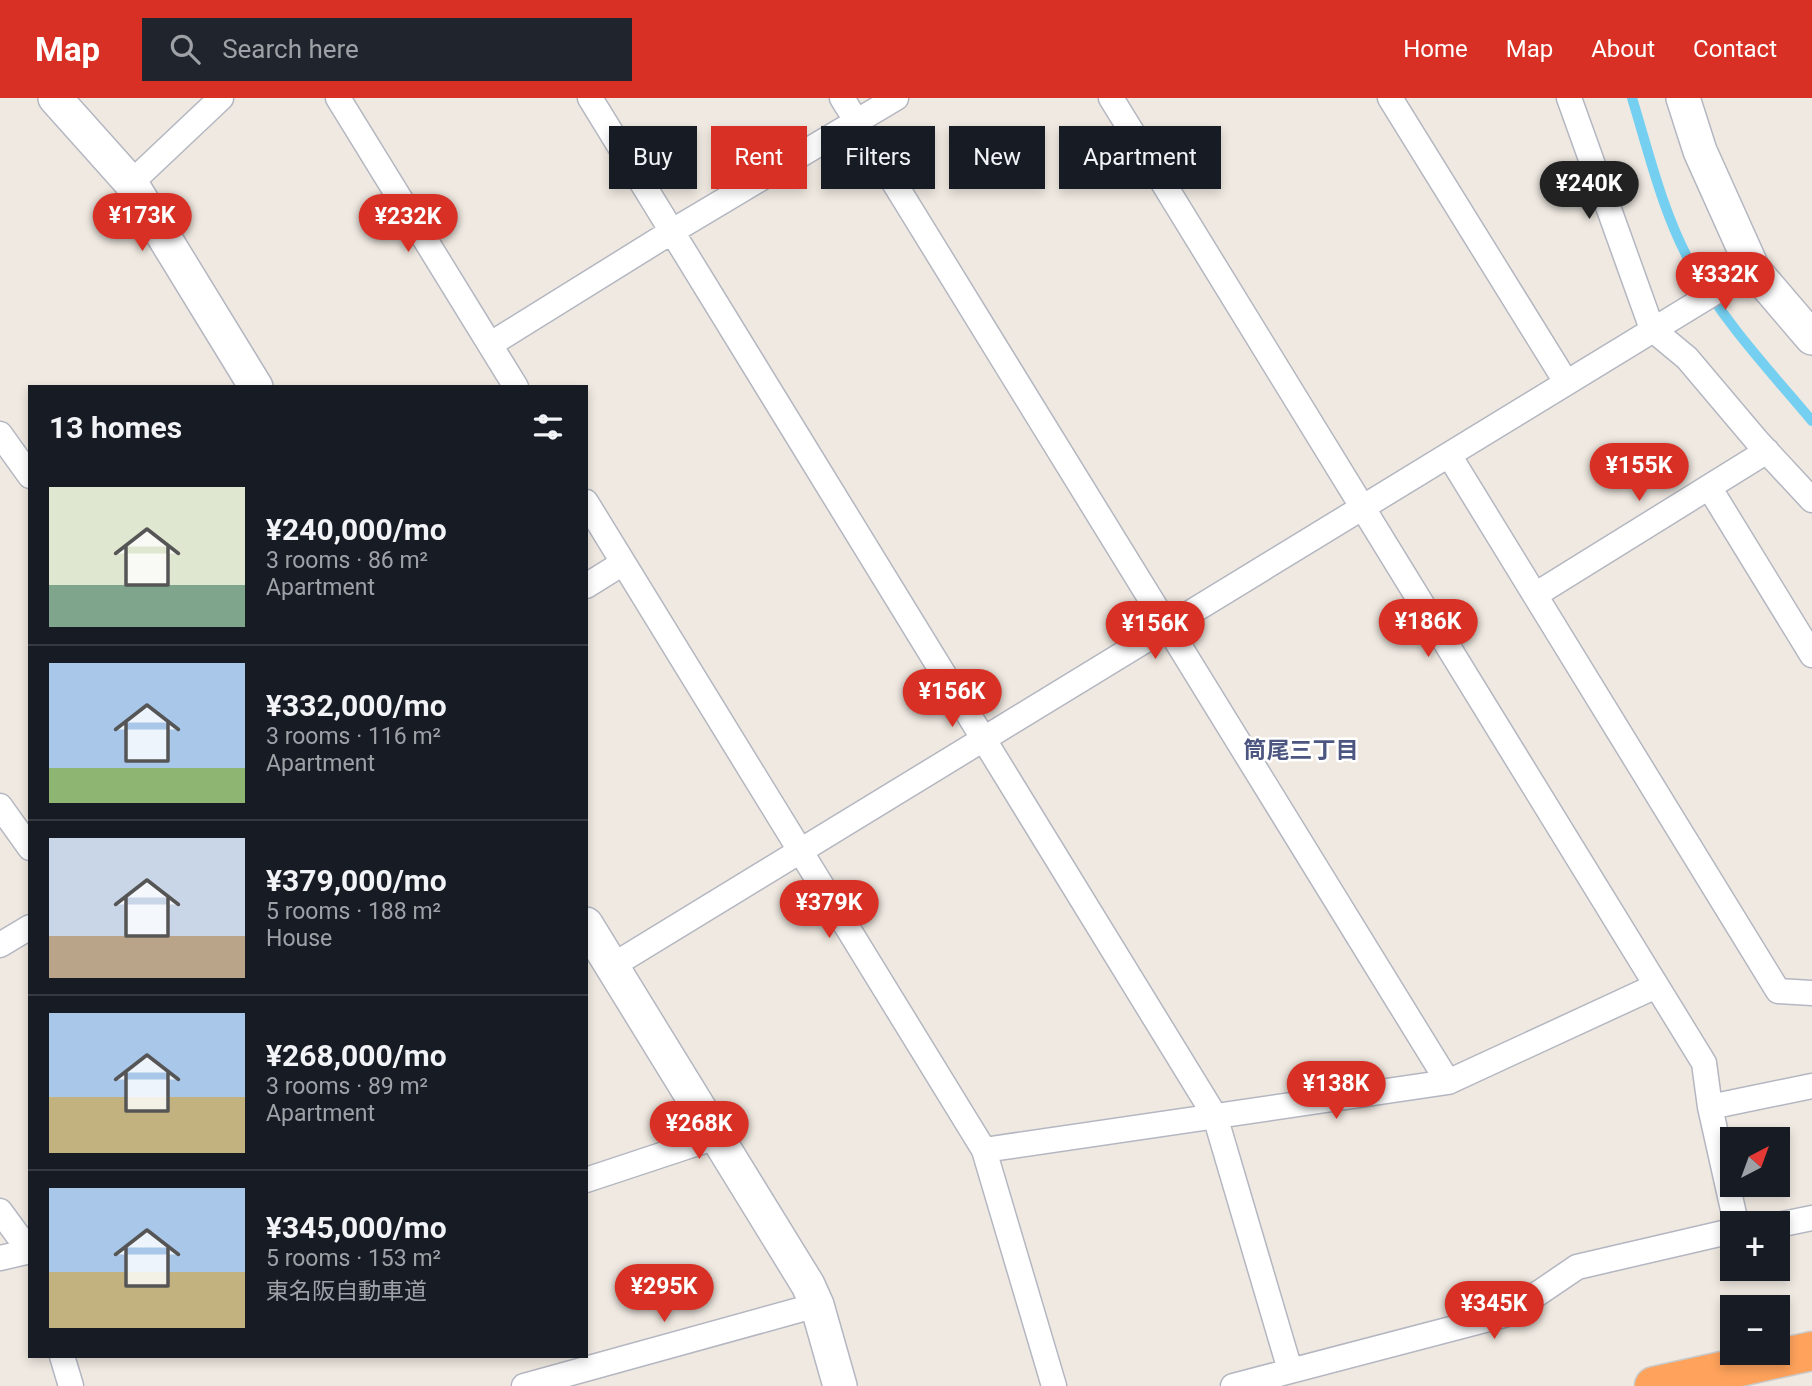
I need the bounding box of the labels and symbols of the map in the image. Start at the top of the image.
pin: ¥240K [1540,162,1638,221]
pin: ¥173K [93,194,191,253]
pin: ¥232K [359,194,457,254]
pin: ¥332K [1676,252,1774,312]
pin: ¥155K [1590,444,1688,503]
pin: ¥186K [1379,600,1477,659]
pin: ¥156K [1106,602,1204,661]
pin: ¥156K [903,670,1001,729]
district label: 筒尾三丁目 [1244,737,1359,764]
pin: ¥379K [780,880,878,940]
pin: ¥138K [1287,1062,1385,1121]
pin: ¥268K [650,1102,748,1161]
north arrow [1720,1127,1790,1197]
pin: ¥295K [615,1264,713,1324]
pin: ¥345K [1445,1282,1543,1341]

